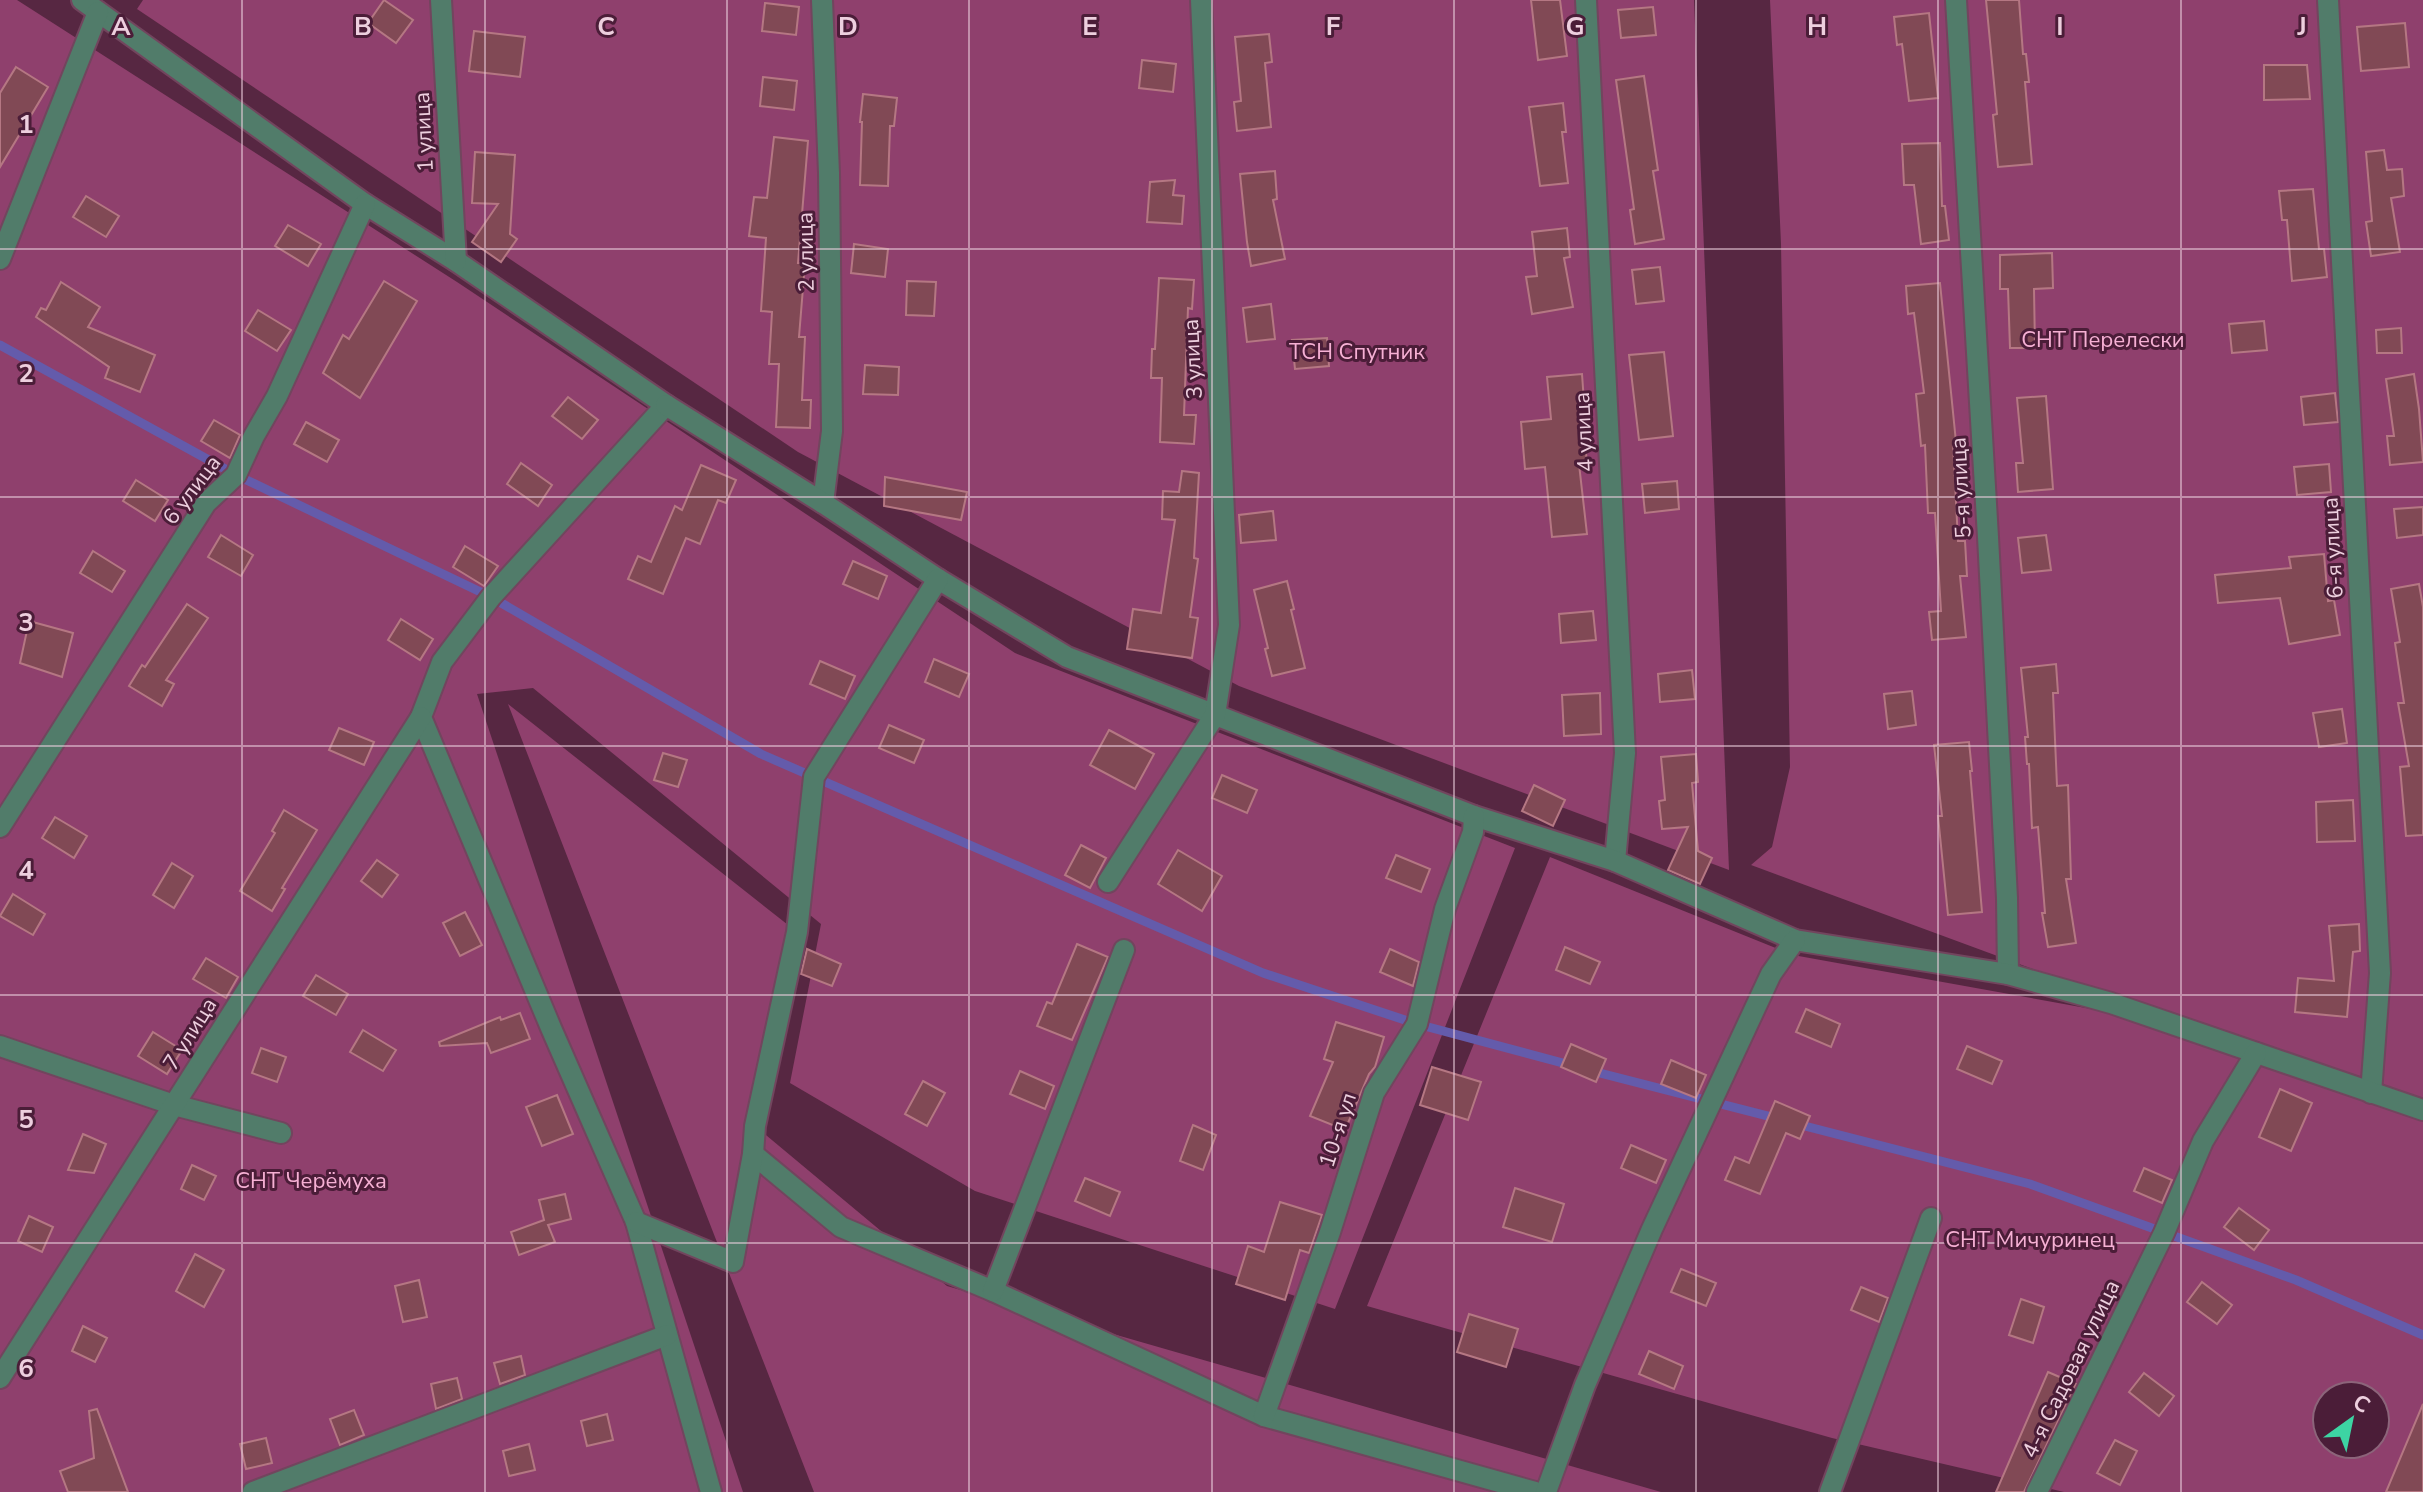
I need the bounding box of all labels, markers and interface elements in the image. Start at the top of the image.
text: A [111,9,131,44]
text: B [354,9,372,44]
text: C [597,9,615,44]
text: D [838,9,858,44]
text: E [1082,9,1098,44]
text: F [1326,9,1340,44]
text: G [1565,9,1585,44]
text: H [1807,9,1827,44]
text: I [2056,9,2064,44]
text: J [2296,9,2307,44]
street label: 1 улица [407,91,441,173]
text: 1 [18,107,34,142]
street label: 2 улица [790,212,822,292]
street label: 3 улица [1176,318,1210,400]
park label: СНТ Перелески [2021,325,2185,355]
park label: ТСН Спутник [1289,337,1425,367]
text: 2 [18,356,34,391]
street label: 4 улица [1567,391,1601,473]
street label: 5-я улица [1943,437,1979,539]
street label: 6 улица [156,449,228,531]
street label: 6-я улица [2315,497,2351,599]
text: 3 [18,605,34,640]
text: 4 [18,853,34,888]
street label: 7 улица [156,992,224,1076]
street label: 10-я ул [1312,1089,1364,1171]
text: 5 [18,1102,34,1137]
park label: СНТ Черёмуха [235,1166,387,1196]
park label: СНТ Мичуринец [1945,1225,2115,1255]
street label: 4-я Садовая улица [2015,1275,2127,1463]
text: 6 [18,1351,34,1386]
north arrow [2311,1380,2391,1460]
text: С [2347,1387,2376,1421]

